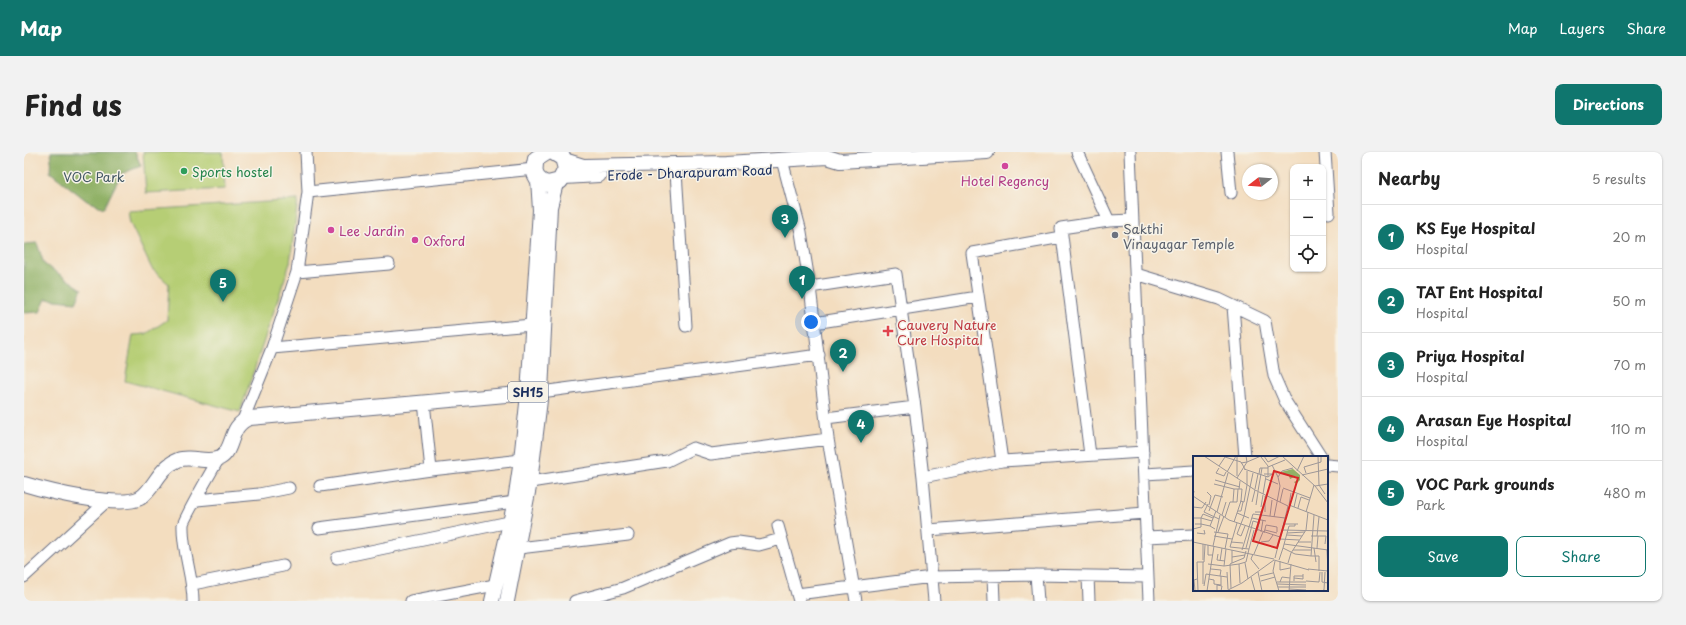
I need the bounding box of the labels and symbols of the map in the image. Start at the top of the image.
street label: Erode - Dharapuram Road [607,160,773,184]
marker: Hotel Regency [1000,161,1010,171]
place label: Sports hostel [192,162,273,181]
north arrow [1242,164,1278,200]
marker: Sports hostel [179,166,189,176]
park label: VOC Park [63,167,125,186]
place label: Hotel Regency [961,171,1049,190]
pin: 3 [772,205,798,238]
place label: Sakthi Vinayagar Temple [1123,219,1235,253]
place label: Lee Jardin [339,221,405,240]
marker: Lee Jardin [326,225,336,235]
marker: Sakthi Vinayagar Temple [1110,230,1120,240]
place label: Oxford [423,231,465,250]
marker: Oxford [410,235,420,245]
pin: 1 [789,266,815,299]
pin: 5 [210,269,236,302]
your location [801,312,821,332]
place label: Cauvery Nature Cure Hospital [897,315,997,349]
marker: Cauvery Nature Cure Hospital [882,325,894,337]
pin: 2 [830,339,856,372]
road number: SH15 [508,382,548,402]
pin: 4 [848,410,874,443]
inset map [1193,456,1328,591]

